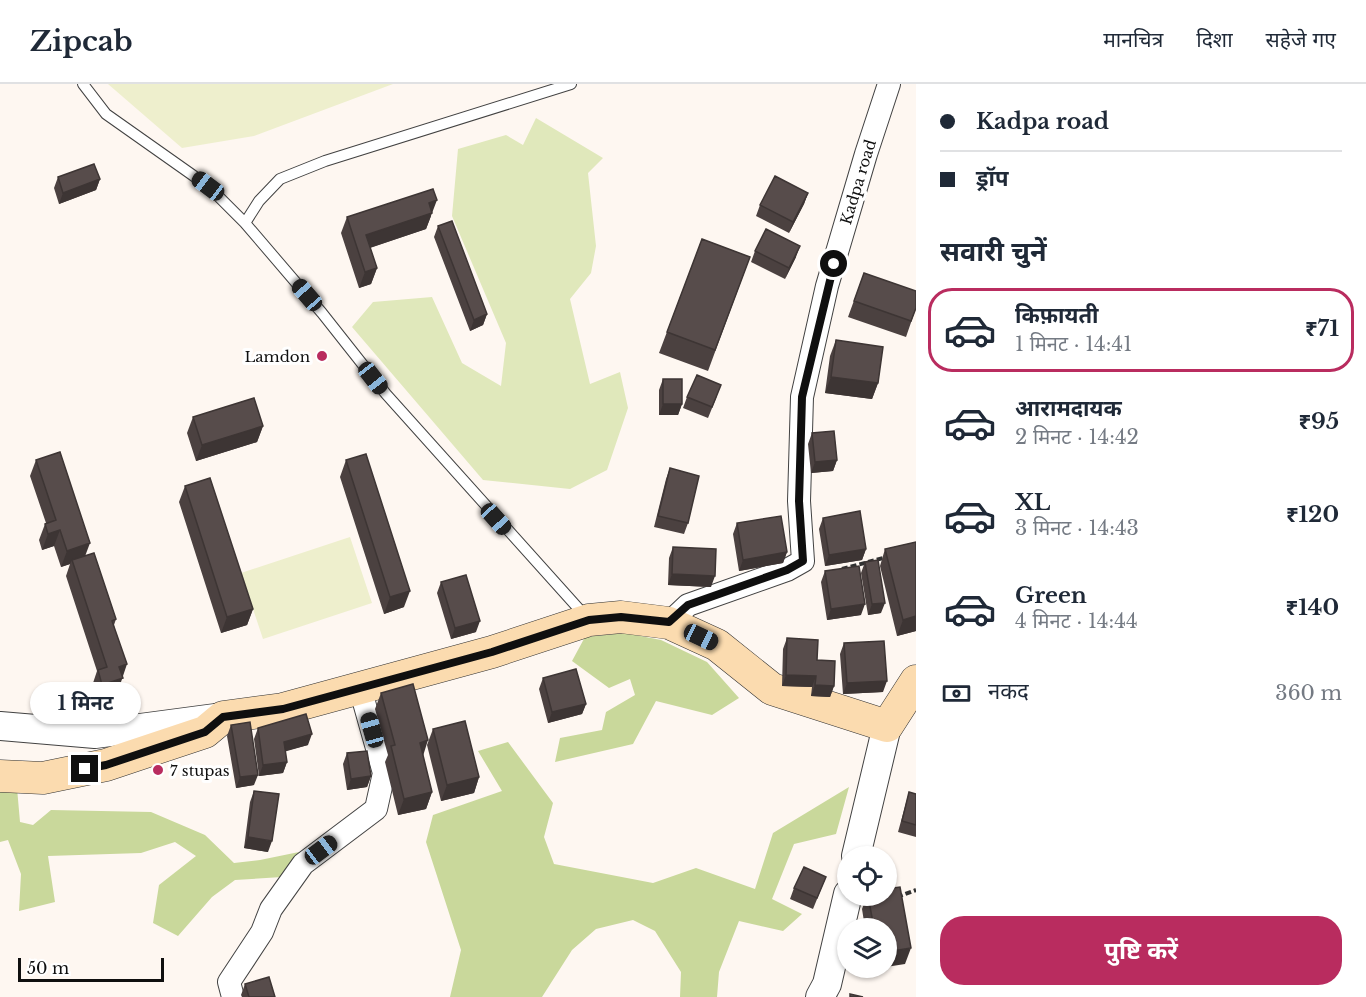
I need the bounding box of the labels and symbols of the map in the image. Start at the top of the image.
street label: Kadpa road [836,137,880,227]
car [188,168,228,204]
route start [820,250,847,277]
car [288,276,326,314]
place label: Lamdon [244,347,310,366]
marker: Lamdon [315,349,329,363]
car [355,358,391,398]
car [477,500,515,538]
car [681,621,721,653]
callout: 1 मिनट [29,682,140,724]
car [358,710,386,750]
route end [71,755,98,782]
place label: 7 stupas [170,761,230,780]
marker: 7 stupas [151,763,165,777]
car [301,832,341,868]
scale bar [18,955,164,982]

